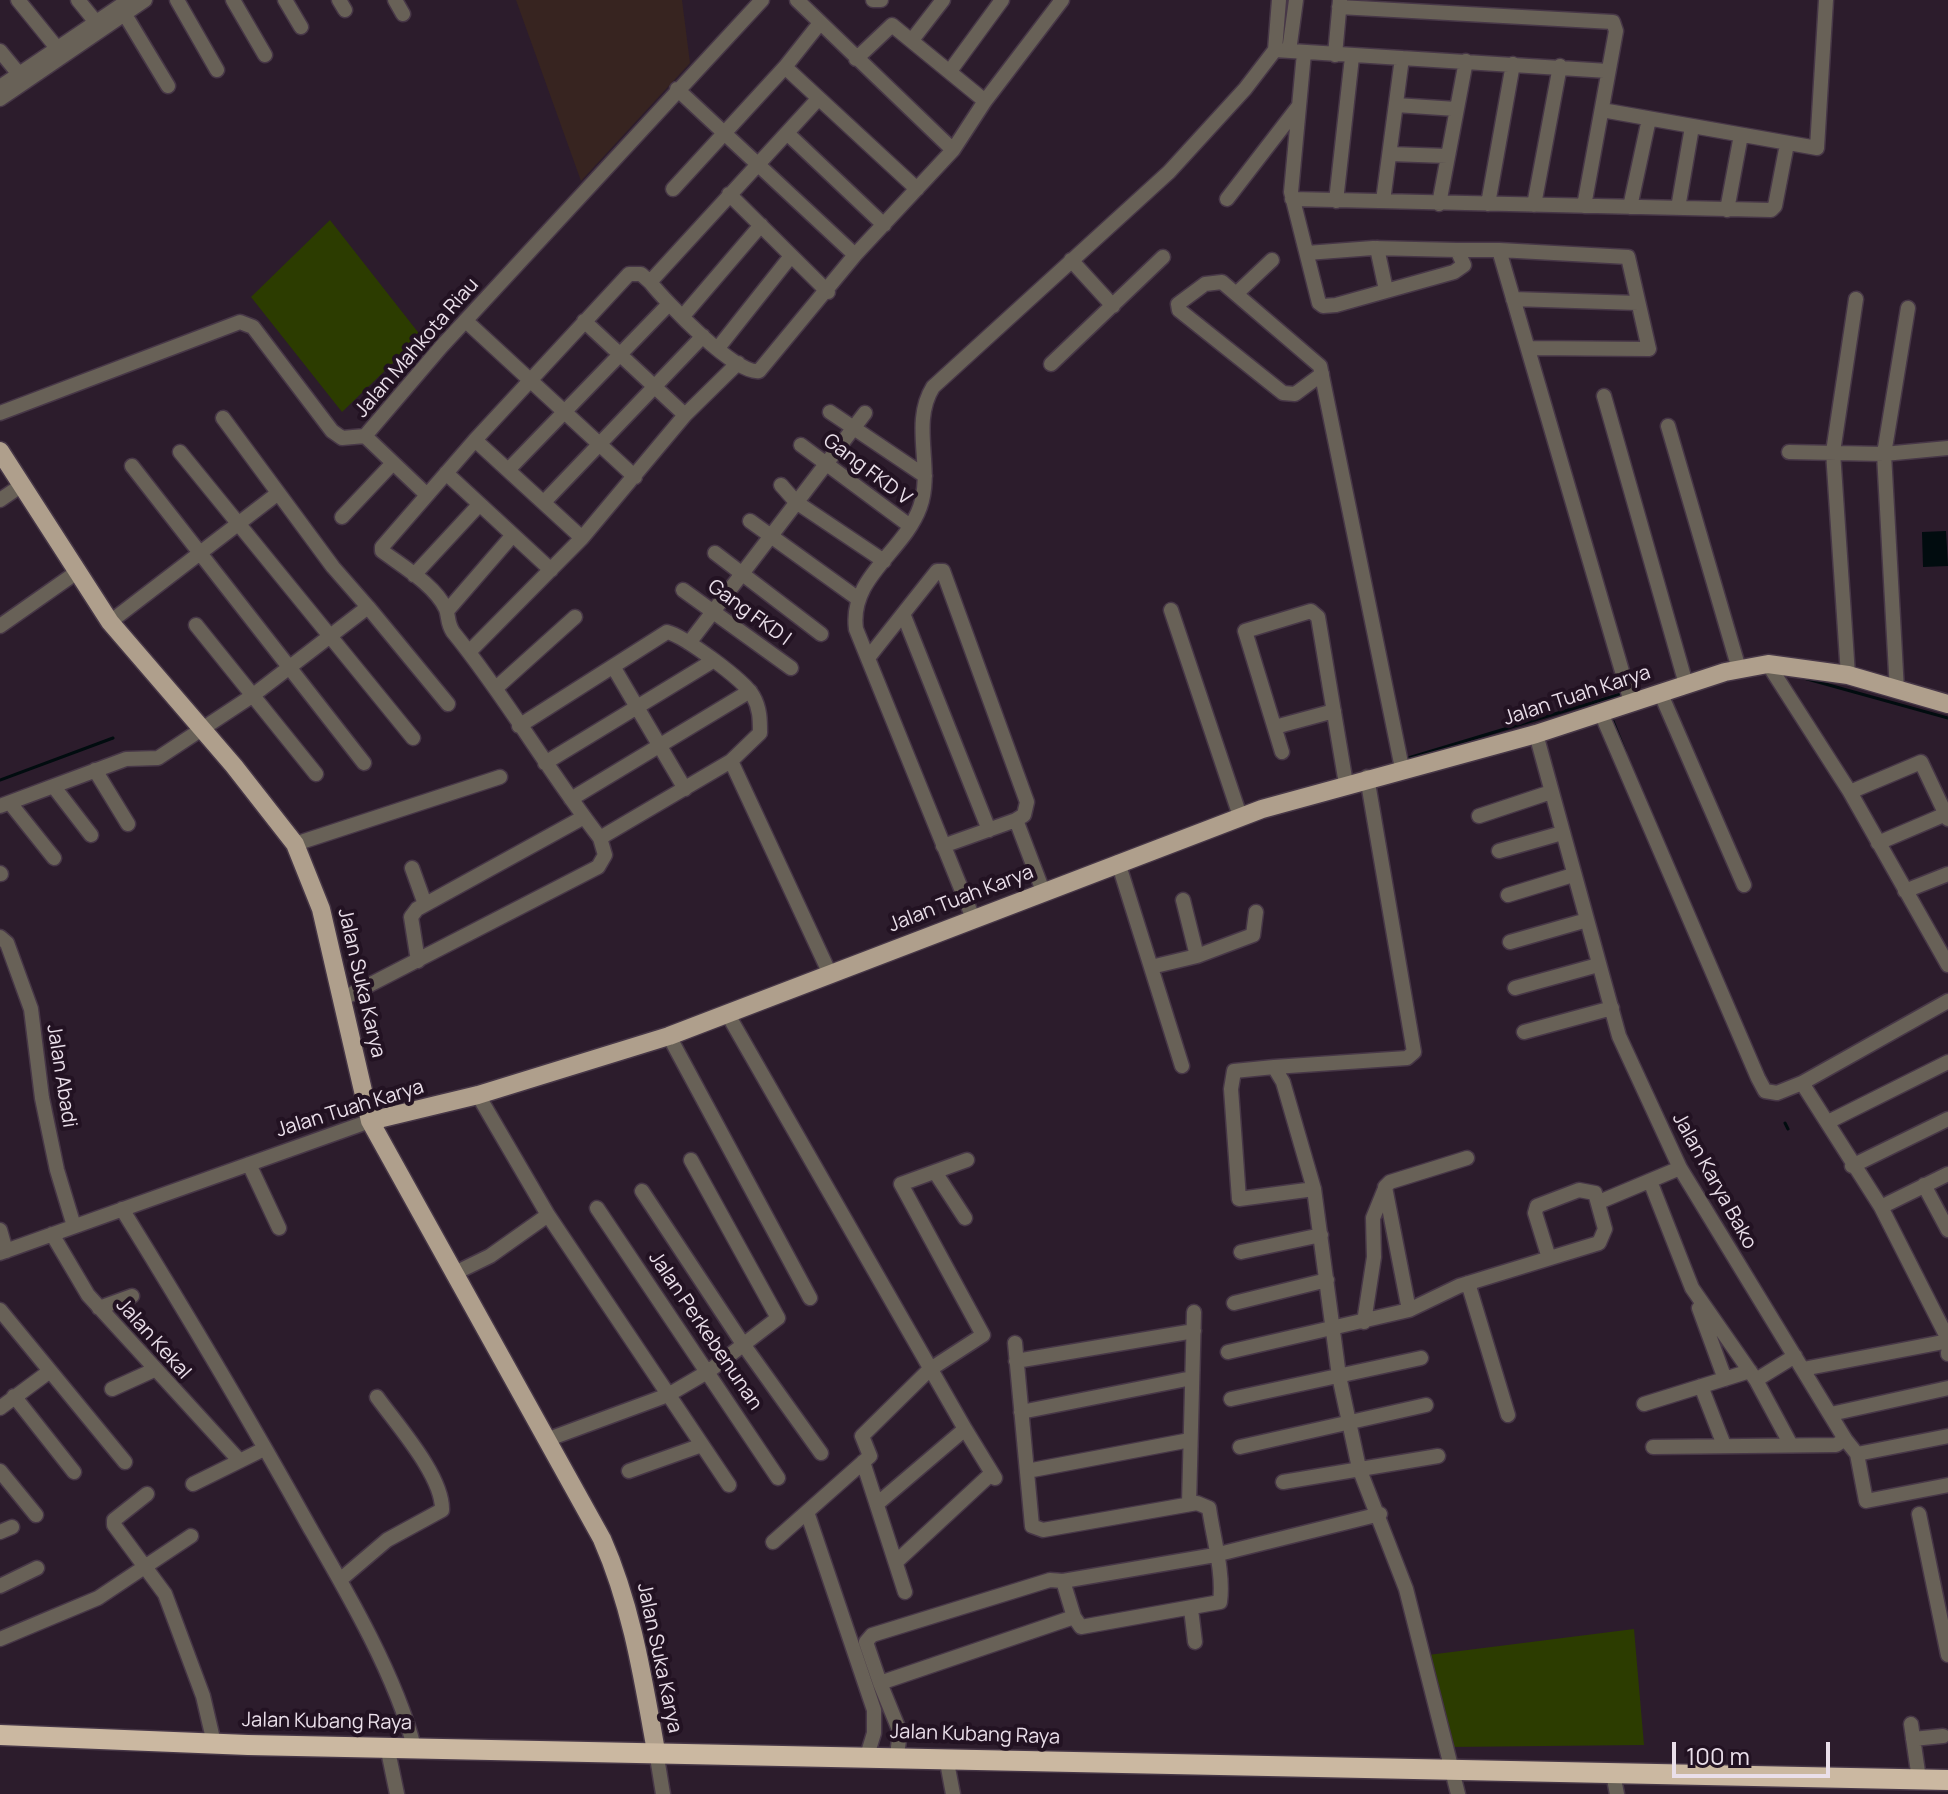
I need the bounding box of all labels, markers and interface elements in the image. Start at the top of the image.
street label: Jalan Mahkota Riau [350,273,484,423]
street label: Gang FKD V [818,429,916,511]
street label: Gang FKD I [703,575,795,651]
street label: Jalan Tuah Karya [1500,661,1654,731]
street label: Jalan Tuah Karya [885,860,1037,938]
street label: Jalan Suka Karya [332,906,390,1060]
street label: Jalan Abadi [41,1023,81,1129]
street label: Jalan Tuah Karya [273,1075,427,1143]
street label: Jalan Karya Bako [1667,1109,1761,1253]
street label: Jalan Perkebenunan [643,1247,767,1415]
street label: Jalan Kekal [110,1294,196,1384]
street label: Jalan Suka Karya [631,1581,687,1735]
street label: Jalan Kubang Raya [242,1709,412,1735]
street label: Jalan Kubang Raya [890,1720,1060,1750]
scale bar [1676,1726,1834,1776]
text: 100 m [1686,1739,1750,1772]

